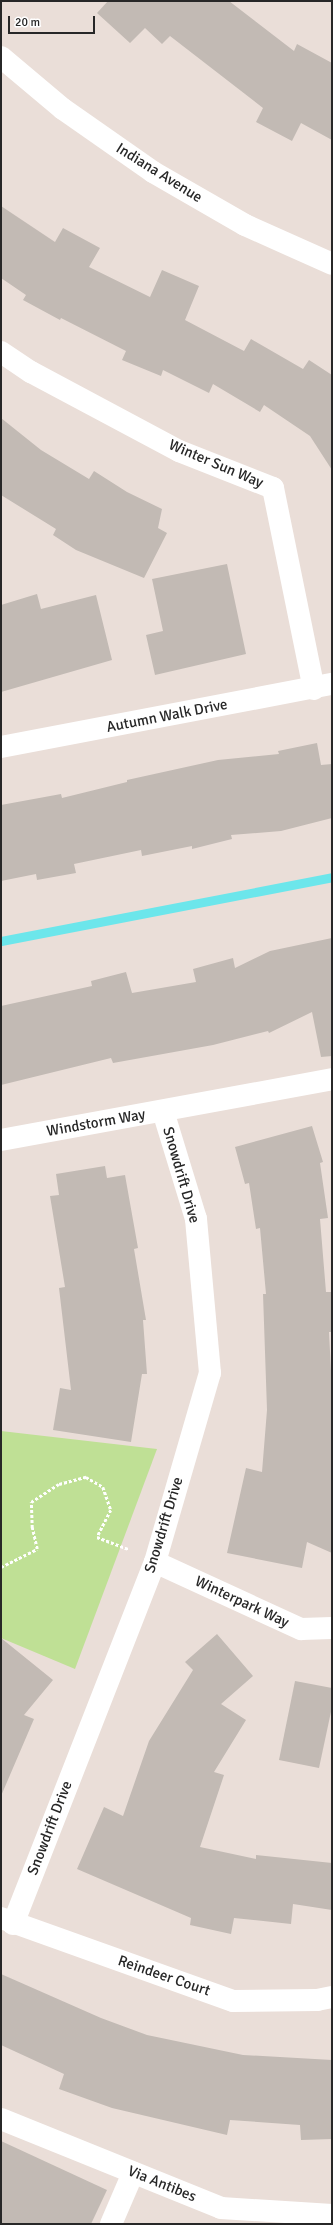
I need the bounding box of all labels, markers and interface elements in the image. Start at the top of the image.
scale bar [10,8,97,34]
text: 20 m [15,15,40,30]
street label: Indiana Avenue [113,139,205,207]
street label: Winter Sun Way [166,436,266,492]
street label: Autumn Walk Drive [105,695,229,737]
street label: Windstorm Way [45,1105,147,1141]
street label: Snowdrift Drive [159,1125,203,1225]
street label: Snowdrift Drive [141,1475,187,1575]
street label: Winterpark Way [192,1572,292,1632]
street label: Snowdrift Drive [24,1778,76,1878]
street label: Reindeer Court [116,1952,212,2000]
street label: Via Antibes [125,2162,199,2206]

